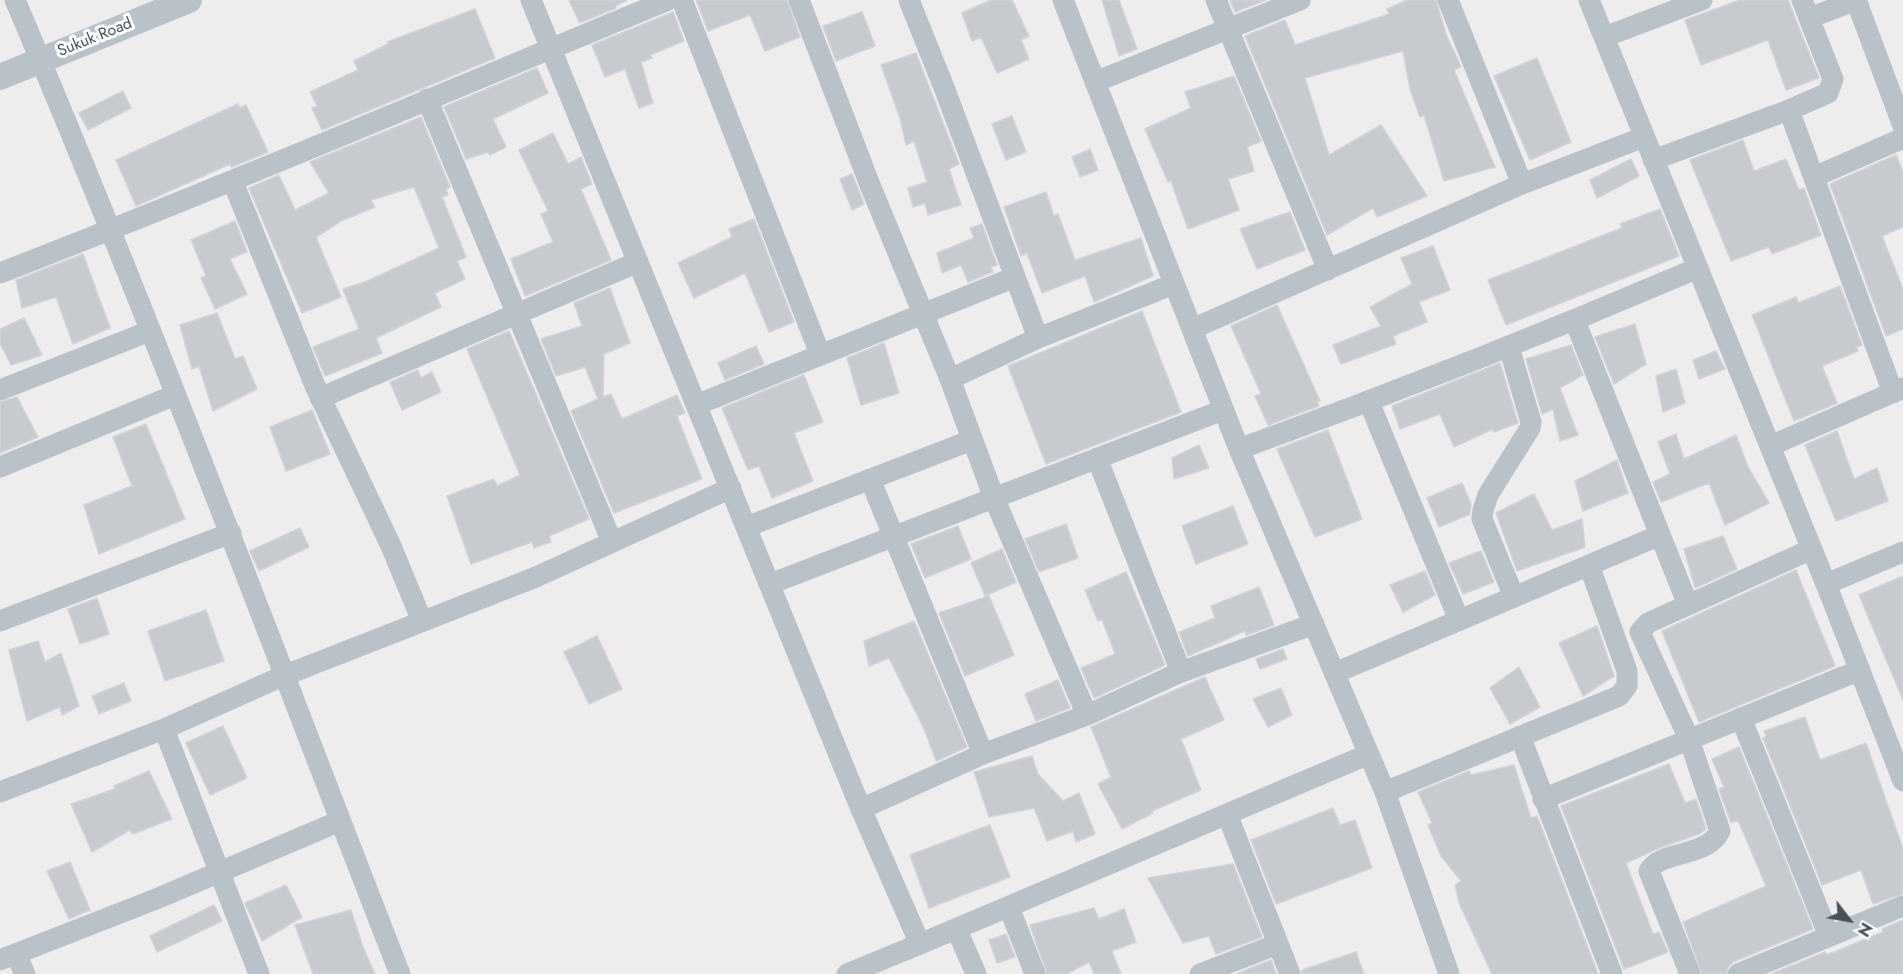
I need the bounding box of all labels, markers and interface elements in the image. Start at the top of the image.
street label: Sukuk Road [55,14,135,62]
north arrow [1819,890,1879,950]
text: N [1852,918,1878,941]

